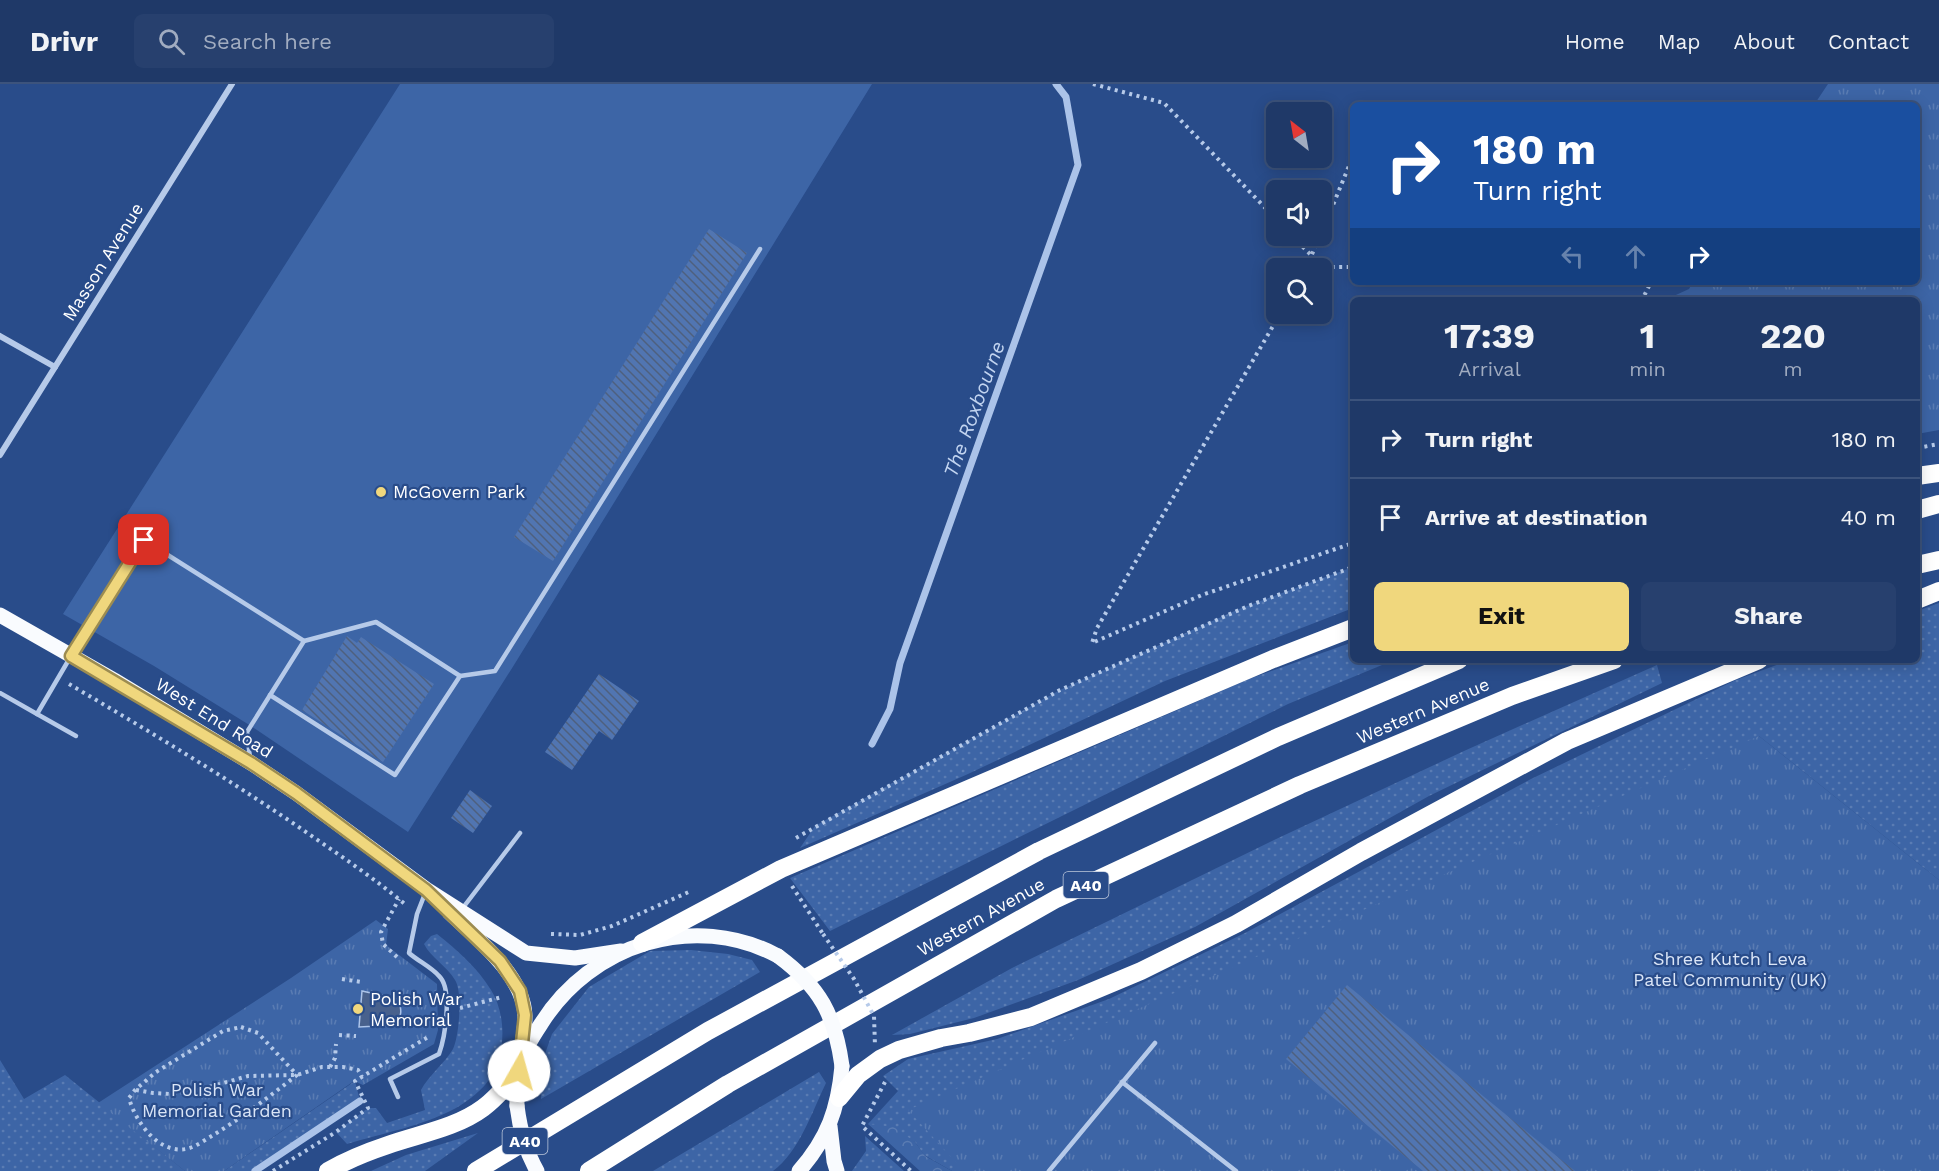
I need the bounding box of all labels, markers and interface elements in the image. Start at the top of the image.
search box [134,14,554,68]
text: Drivr [30,25,98,58]
icon: search [155,25,188,58]
text: Search here [203,29,332,54]
text: Home [1565,29,1625,54]
text: Map [1658,29,1701,54]
text: About [1734,29,1795,54]
text: Contact [1828,29,1909,54]
north arrow [1266,102,1332,168]
map controls [1266,102,1332,324]
text: 180 m [1473,125,1596,174]
icon: right [1374,126,1452,204]
text: Turn right [1473,175,1602,207]
button: sound [1266,180,1332,246]
street label: Masson Avenue [58,199,147,325]
icon: left [1556,240,1589,273]
icon: ahead [1619,240,1652,273]
icon: right [1682,240,1715,273]
button: search [1266,258,1332,324]
text: 17:39 [1444,315,1535,357]
text: 1 [1640,315,1655,357]
text: 220 [1760,315,1826,357]
water label: The Roxbourne [938,338,1010,480]
text: Arrival [1458,357,1521,381]
text: min [1629,357,1666,381]
text: m [1783,357,1802,381]
icon: right [1374,423,1407,456]
text: Turn right [1425,427,1532,452]
text: 180 m [1832,427,1896,452]
place label: McGovern Park [393,481,525,502]
marker: McGovern Park [374,485,388,499]
icon: arrive [1374,501,1407,534]
text: Arrive at destination [1425,505,1648,530]
text: 40 m [1840,505,1896,530]
pin [118,514,169,565]
icon: arrive [127,523,160,556]
button: Exit [1374,582,1629,651]
button: Share [1641,582,1896,651]
street label: West End Road [152,673,277,762]
street label: Western Avenue [1353,673,1492,748]
road number: A40 [1064,872,1108,898]
street label: Western Avenue [914,873,1048,960]
park label: Shree Kutch Leva Patel Community (UK) [1633,948,1827,990]
place label: Polish War Memorial [370,988,462,1030]
marker: Polish War Memorial [351,1002,365,1016]
position arrow [487,1039,551,1103]
park label: Polish War Memorial Garden [142,1079,292,1121]
road number: A40 [502,1128,548,1154]

